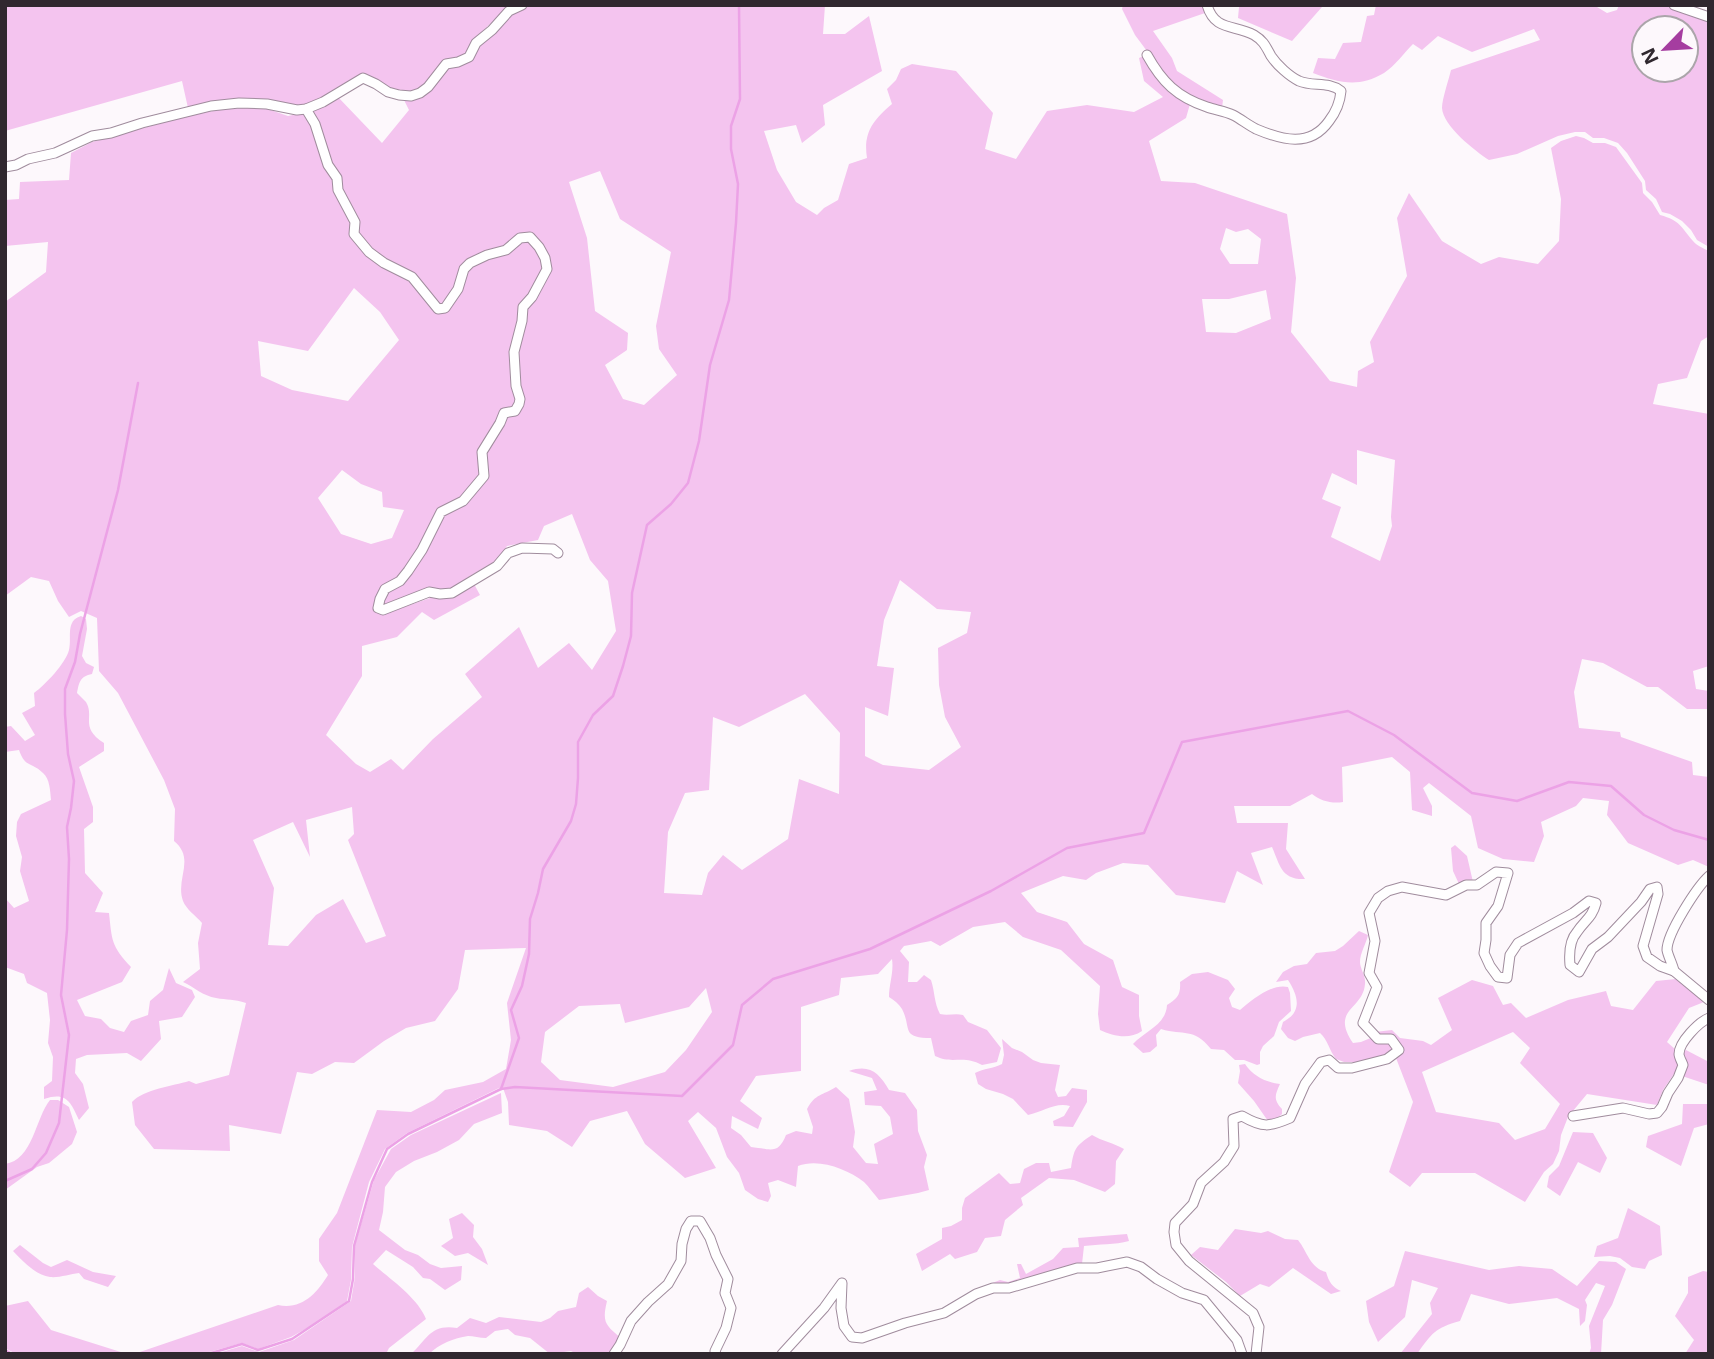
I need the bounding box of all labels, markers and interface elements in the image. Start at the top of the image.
north arrow [1630,14,1700,84]
text: N [1635,44,1665,69]

